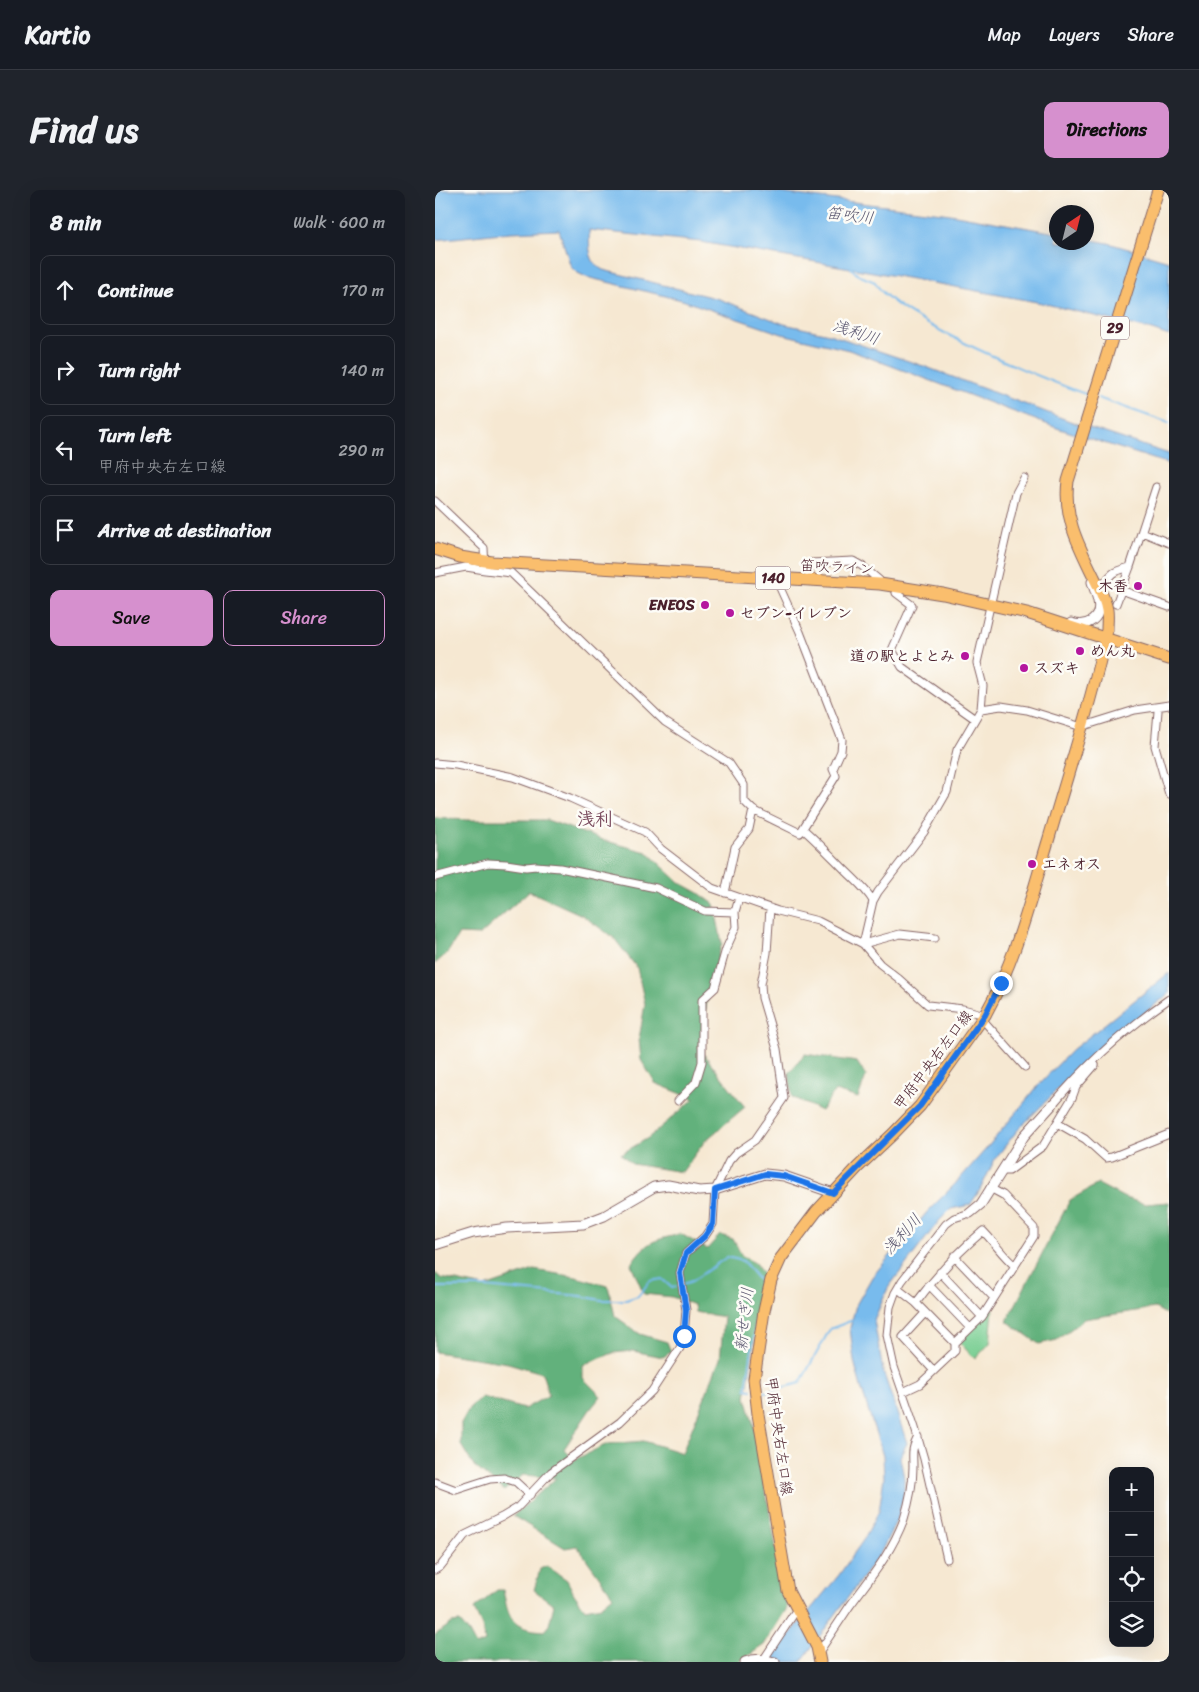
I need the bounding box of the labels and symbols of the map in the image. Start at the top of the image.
water label: 笛吹川 [824,198,876,232]
north arrow [1049,205,1094,250]
water label: 浅利川 [829,311,883,353]
road number: 29 [1101,316,1129,340]
street label: 笛吹ライン [799,552,875,582]
road number: 140 [755,566,791,589]
place label: 木香 [1098,573,1128,599]
marker: 木香 [1132,580,1144,592]
place label: ENEOS [649,592,696,618]
marker: ENEOS [699,599,711,611]
place label: セブン-イレブン [740,600,852,626]
marker: セブン-イレブン [724,607,736,619]
place label: めん丸 [1090,638,1135,664]
place label: 道の駅とよとみ [850,643,955,669]
marker: めん丸 [1074,645,1086,657]
marker: 道の駅とよとみ [959,650,971,662]
place label: スズキ [1034,655,1080,681]
marker: スズキ [1018,662,1030,674]
district label: 浅利 [577,803,613,835]
place label: エネオス [1042,851,1101,877]
marker: エネオス [1026,858,1038,870]
route end [990,972,1013,995]
street label: 甲府中央右左口線 [887,1004,979,1116]
water label: 浅利川 [875,1206,929,1262]
water label: 新せぎ川 [726,1286,762,1352]
route start [673,1325,696,1348]
street label: 甲府中央右左口線 [758,1375,800,1497]

